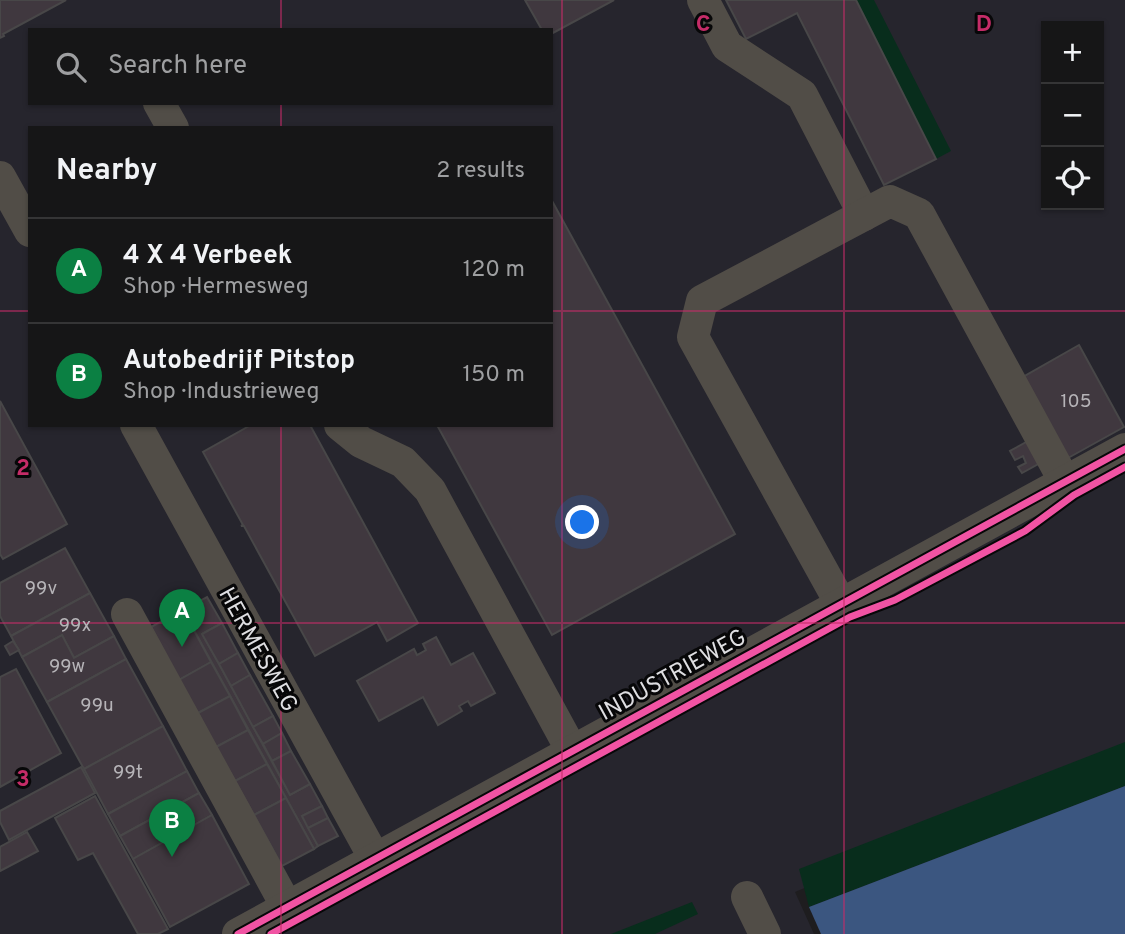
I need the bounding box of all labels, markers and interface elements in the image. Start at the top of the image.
text: C [696,11,710,40]
text: D [976,11,992,40]
map controls [1041,21,1104,210]
button: + [1041,21,1104,84]
search box [28,28,553,105]
icon: search [52,48,90,86]
text: Search here [108,50,247,83]
button: − [1041,84,1104,147]
button: locate [1041,147,1104,210]
text: Nearby [56,153,157,190]
text: 2 results [436,157,525,186]
text: 4 X 4 Verbeek [123,240,292,273]
text: A [71,256,87,285]
text: 120 m [463,256,525,285]
text: Shop · Hermesweg [123,273,309,302]
text: Autobedrijf Pitstop [123,345,355,378]
text: B [71,361,87,390]
text: 150 m [463,361,525,390]
text: Shop · Industrieweg [123,378,319,407]
house number: 105 [1060,390,1092,414]
text: 2 [16,455,30,484]
your location [565,505,599,539]
house number: 99v [25,577,57,601]
street label: HERMESWEG [211,583,303,718]
pin: A [159,589,205,647]
house number: 99x [59,614,91,638]
street label: INDUSTRIEWEG [594,624,752,729]
house number: 99w [49,655,85,679]
house number: 99u [80,694,114,718]
house number: 99t [113,761,143,785]
text: 3 [16,766,30,795]
pin: B [149,799,195,857]

